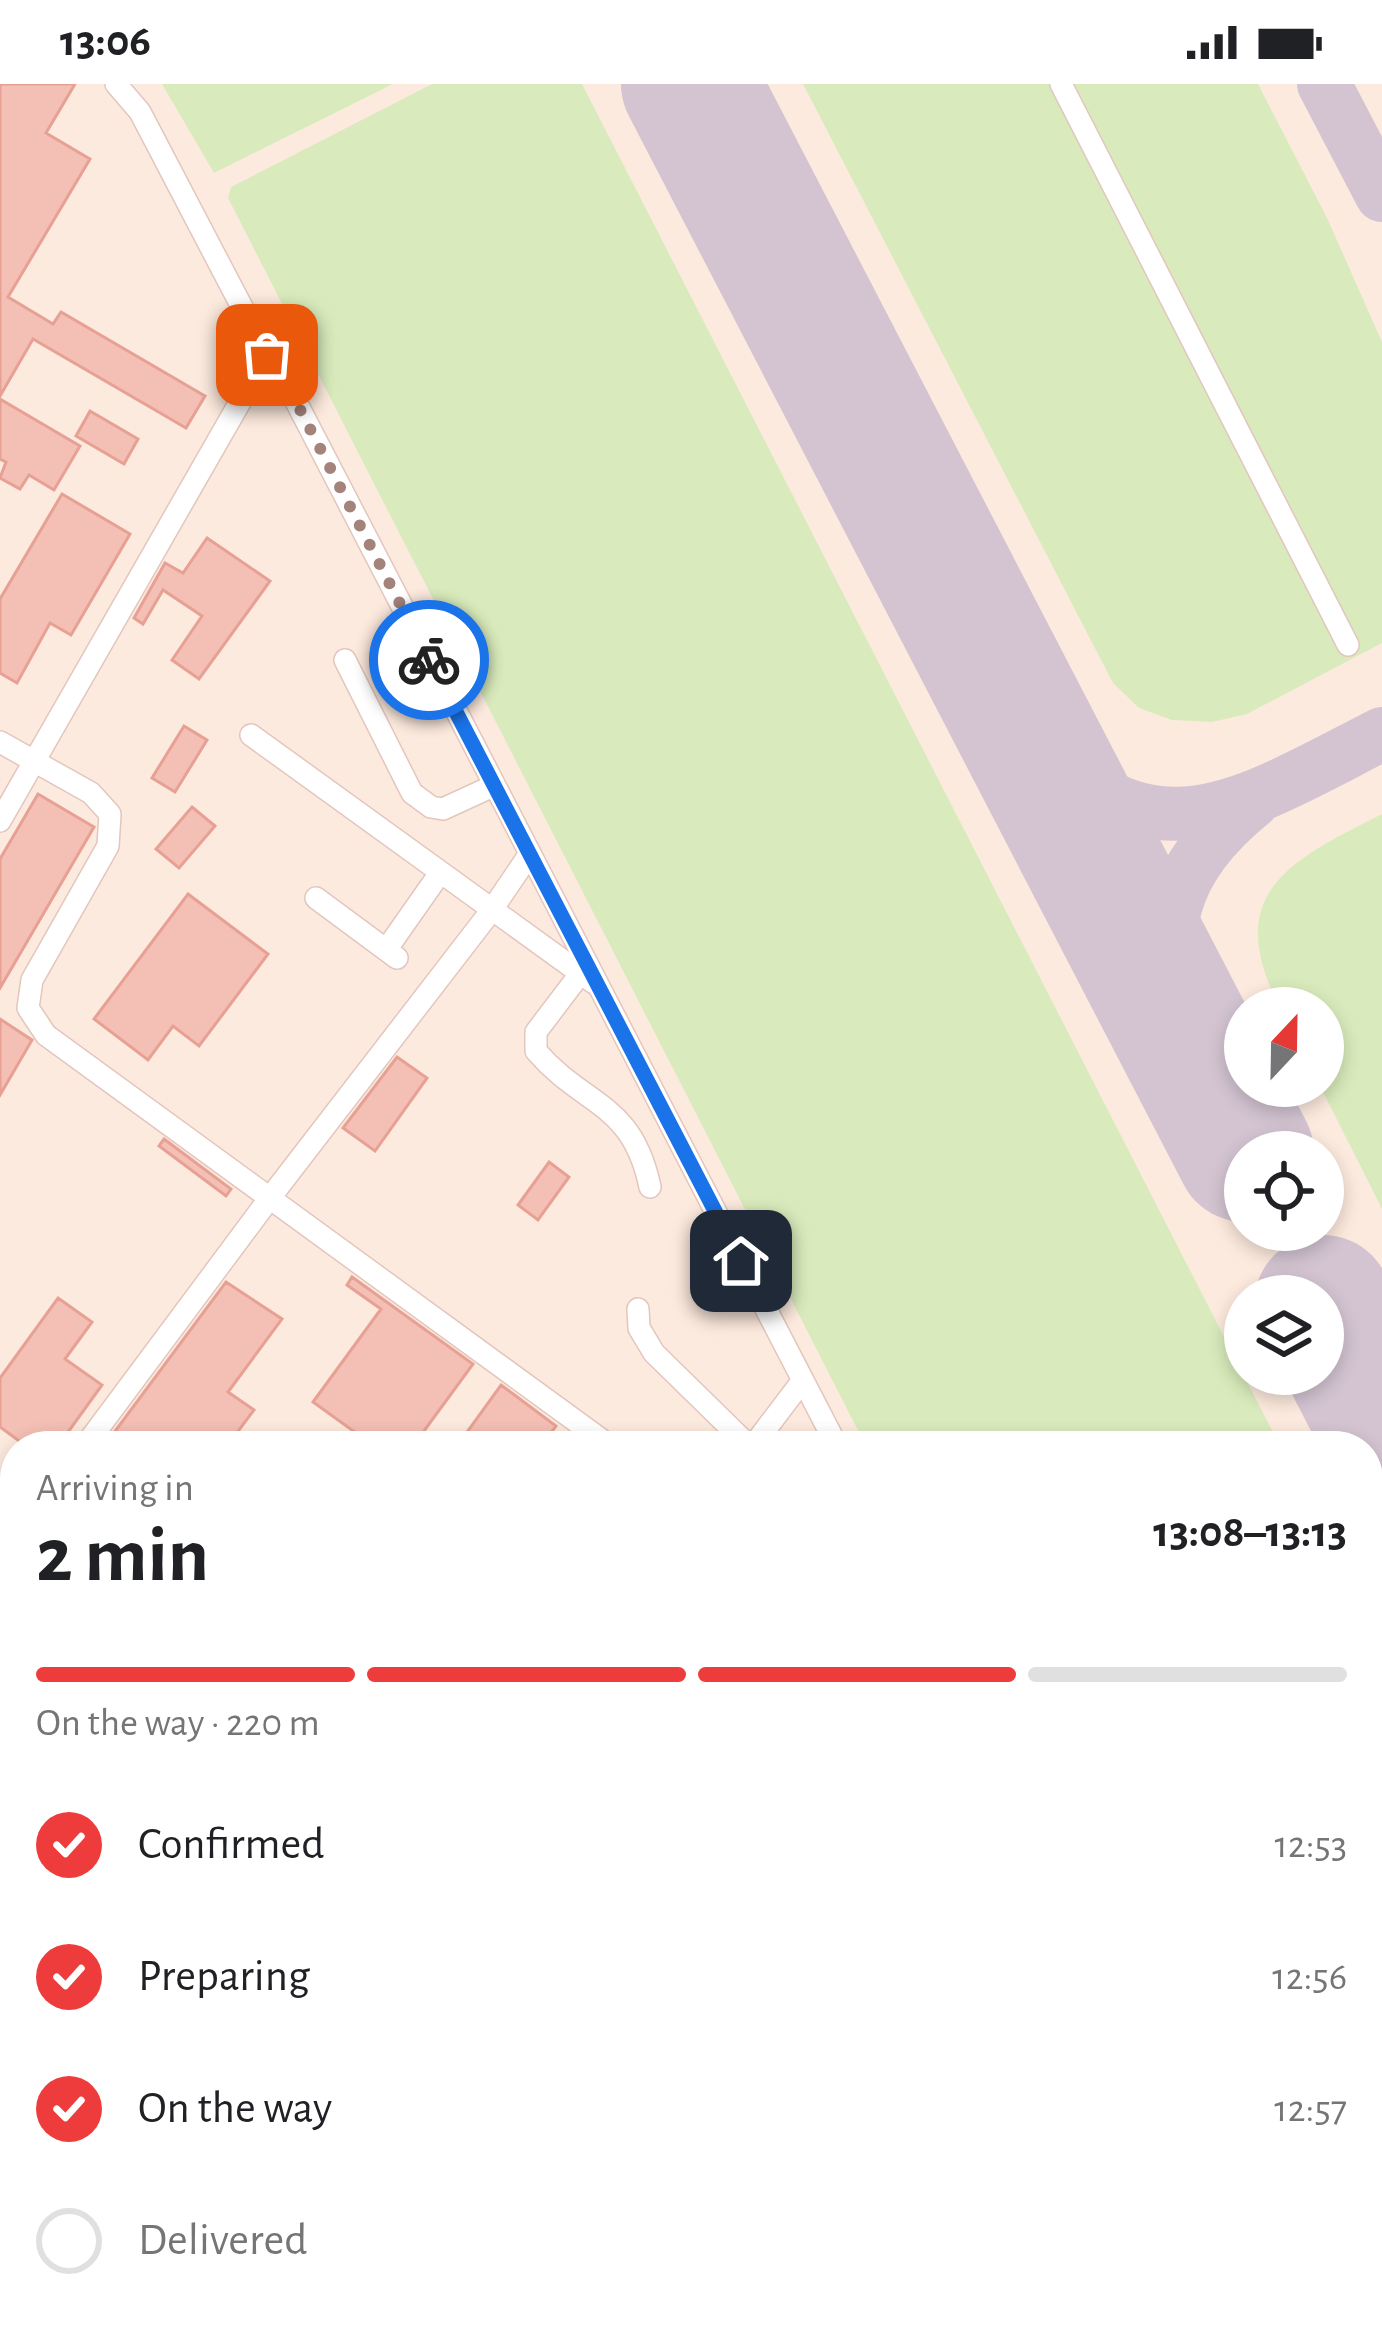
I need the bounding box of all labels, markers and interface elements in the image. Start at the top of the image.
text: 13:06 [60,19,151,64]
pin [216,304,318,406]
icon: bag [234,322,300,388]
courier [369,600,489,720]
icon: bike [396,627,462,693]
north arrow [1224,987,1344,1107]
map controls [1224,987,1344,1395]
button: locate [1224,1131,1344,1251]
pin [690,1210,792,1312]
icon: home [708,1228,774,1294]
button: layers [1224,1275,1344,1395]
text: Arriving in [36,1469,194,1508]
text: 13:08–13:13 [1153,1510,1347,1555]
text: 2 min [36,1518,209,1596]
text: On the way · 220 m [36,1704,320,1743]
icon: check [36,1812,102,1878]
text: Confirmed [138,1822,324,1867]
text: 12:53 [1275,1826,1347,1865]
icon: check [36,1944,102,2010]
text: Preparing [138,1954,310,1999]
text: 12:56 [1272,1958,1347,1997]
icon: check [36,2076,102,2142]
text: On the way [138,2086,332,2131]
text: 12:57 [1274,2090,1347,2129]
text: Delivered [138,2218,307,2263]

